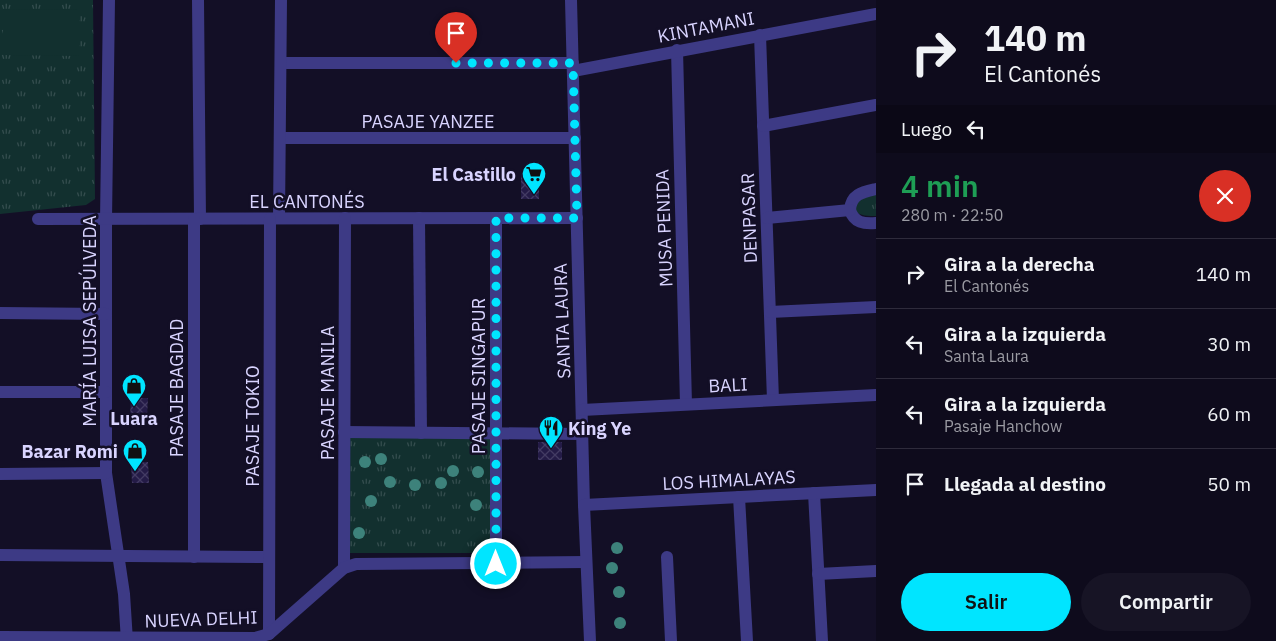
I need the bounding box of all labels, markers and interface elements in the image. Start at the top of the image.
street label: KINTAMANI [656,6,756,48]
pin [435,12,477,63]
text: 140 m [984,15,1087,61]
icon: arrive [442,19,470,47]
icon: right [901,20,966,85]
text: El Cantonés [984,59,1101,88]
street label: PASAJE YANZEE [361,110,495,133]
icon: left [962,115,990,143]
text: Luego [901,117,952,141]
supermarket icon: El Castillo [521,161,547,195]
place label: El Castillo [432,163,516,186]
text: 4 min [901,166,979,205]
street label: MUSA PENIDA [650,168,678,287]
button: close [1199,170,1251,222]
street label: DENPASAR [736,172,762,264]
street label: EL CANTONÉS [249,190,365,213]
text: 280 m · 22:50 [901,205,1003,225]
street label: MARÍA LUISA SEPÚLVEDA [78,215,101,427]
text: Gira a la derecha [944,252,1095,276]
icon: right [901,260,929,288]
street label: SANTA LAURA [548,262,576,379]
text: 140 m [1196,262,1251,286]
text: El Cantonés [944,276,1029,296]
street label: PASAJE SINGAPUR [467,298,490,454]
street label: PASAJE BAGDAD [165,319,188,457]
text: Gira a la izquierda [944,322,1106,346]
street label: PASAJE MANILA [316,325,339,460]
icon: left [901,330,929,358]
text: 30 m [1207,332,1251,356]
text: Santa Laura [944,346,1029,366]
street label: PASAJE TOKIO [241,365,264,487]
street label: BALI [708,372,748,398]
shop icon: Luara [121,373,147,407]
text: Gira a la izquierda [944,392,1106,416]
icon: left [901,400,929,428]
text: 60 m [1207,402,1251,426]
place label: Luara [110,407,158,430]
restaurant icon: King Ye [538,415,564,449]
text: Pasaje Hanchow [944,416,1062,436]
place label: King Ye [568,417,631,440]
shop icon: Bazar Romi [122,438,148,472]
place label: Bazar Romi [21,440,118,463]
street label: LOS HIMALAYAS [662,465,796,495]
icon: arrive [901,470,929,498]
text: Llegada al destino [944,472,1106,496]
text: 50 m [1207,472,1251,496]
position arrow [469,537,521,589]
button: Salir [901,573,1071,631]
button: Compartir [1081,573,1251,631]
street label: NUEVA DELHI [144,606,258,632]

